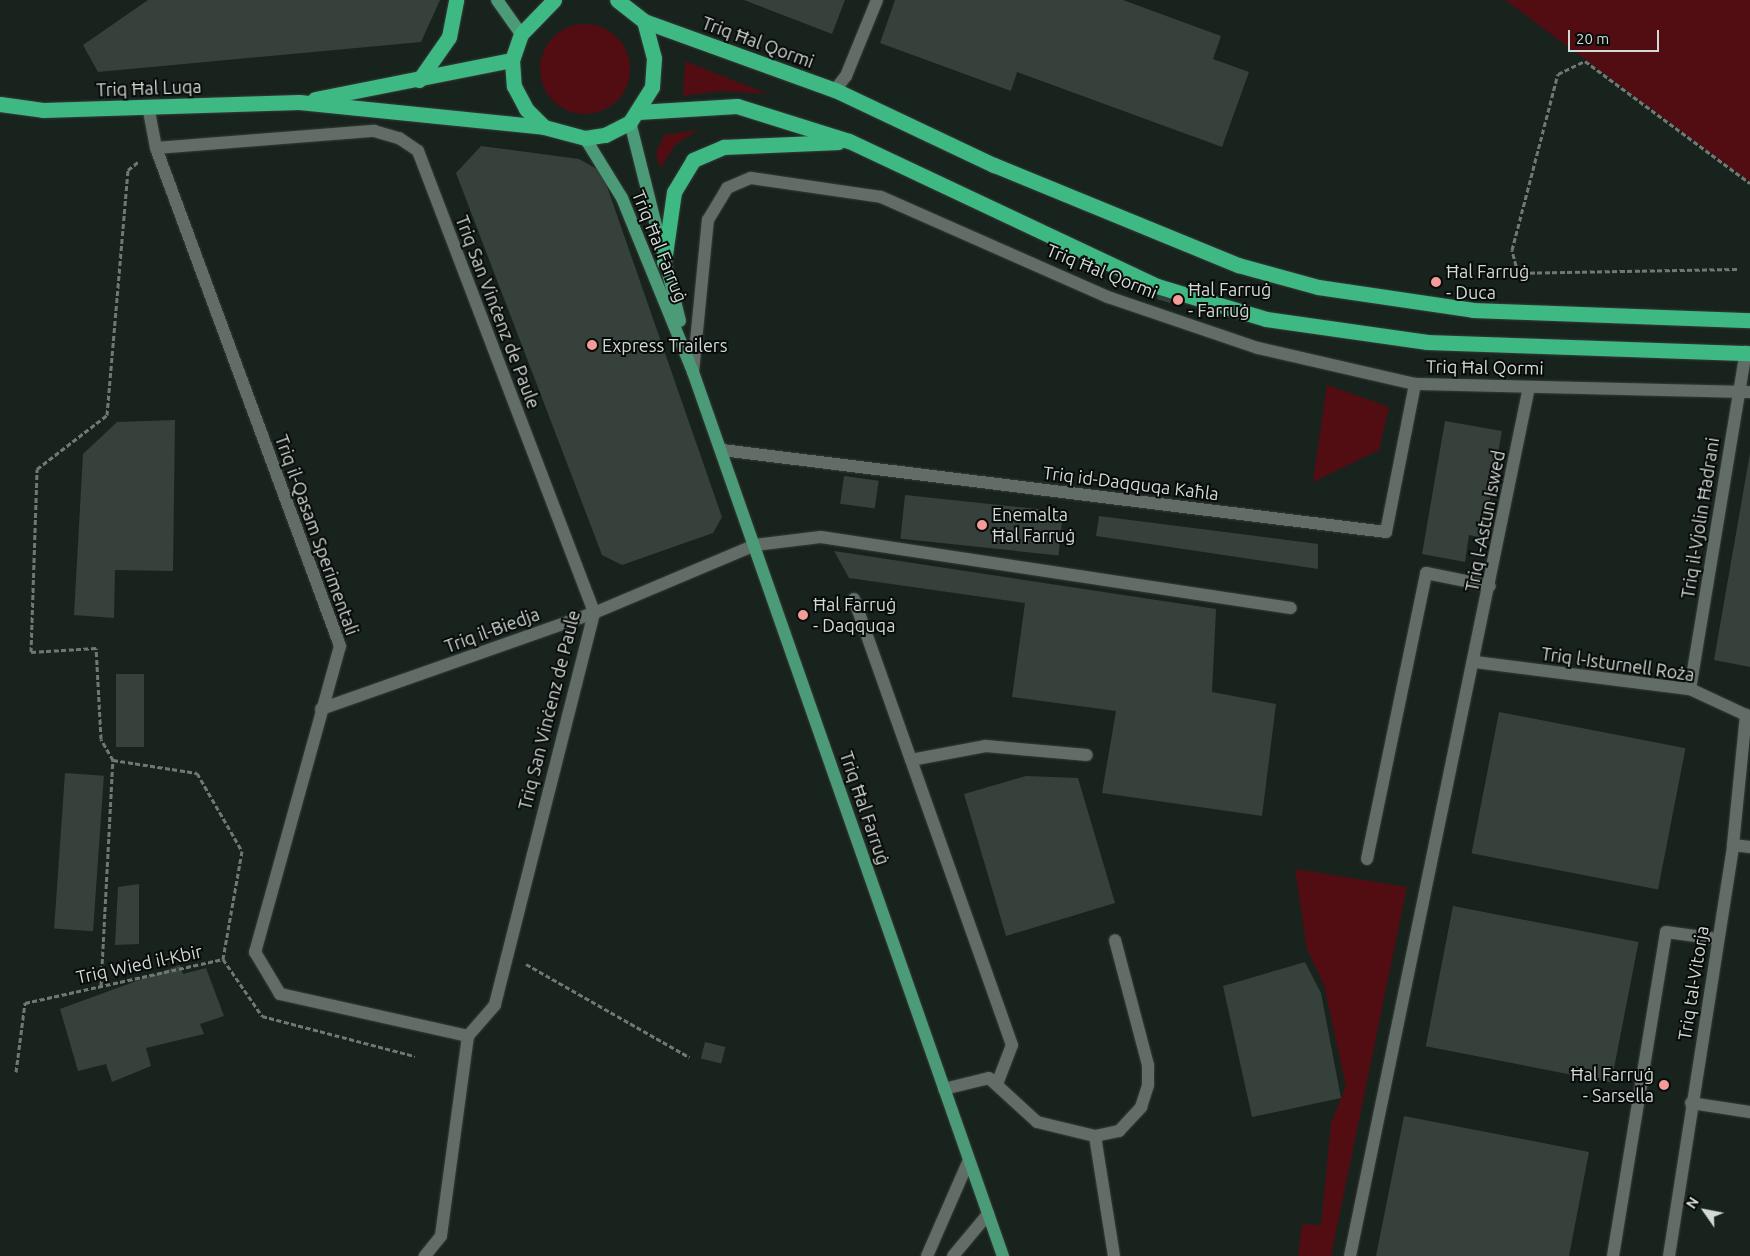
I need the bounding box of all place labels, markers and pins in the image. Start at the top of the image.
place label: Ħal Farruġ - Duca [1446,261,1529,304]
marker: Ħal Farruġ - Duca [1430,276,1442,288]
place label: Ħal Farruġ - Farruġ [1188,279,1271,322]
marker: Ħal Farruġ - Farruġ [1172,294,1184,306]
place label: Express Trailers [602,334,727,356]
marker: Express Trailers [586,339,598,351]
place label: Enemalta Ħal Farruġ [992,504,1075,546]
marker: Enemalta Ħal Farruġ [976,519,988,531]
place label: Ħal Farruġ - Daqquqa [813,594,896,636]
marker: Ħal Farruġ - Daqquqa [797,609,809,621]
place label: Ħal Farruġ - Sarsella [1571,1064,1654,1106]
marker: Ħal Farruġ - Sarsella [1658,1079,1670,1091]

